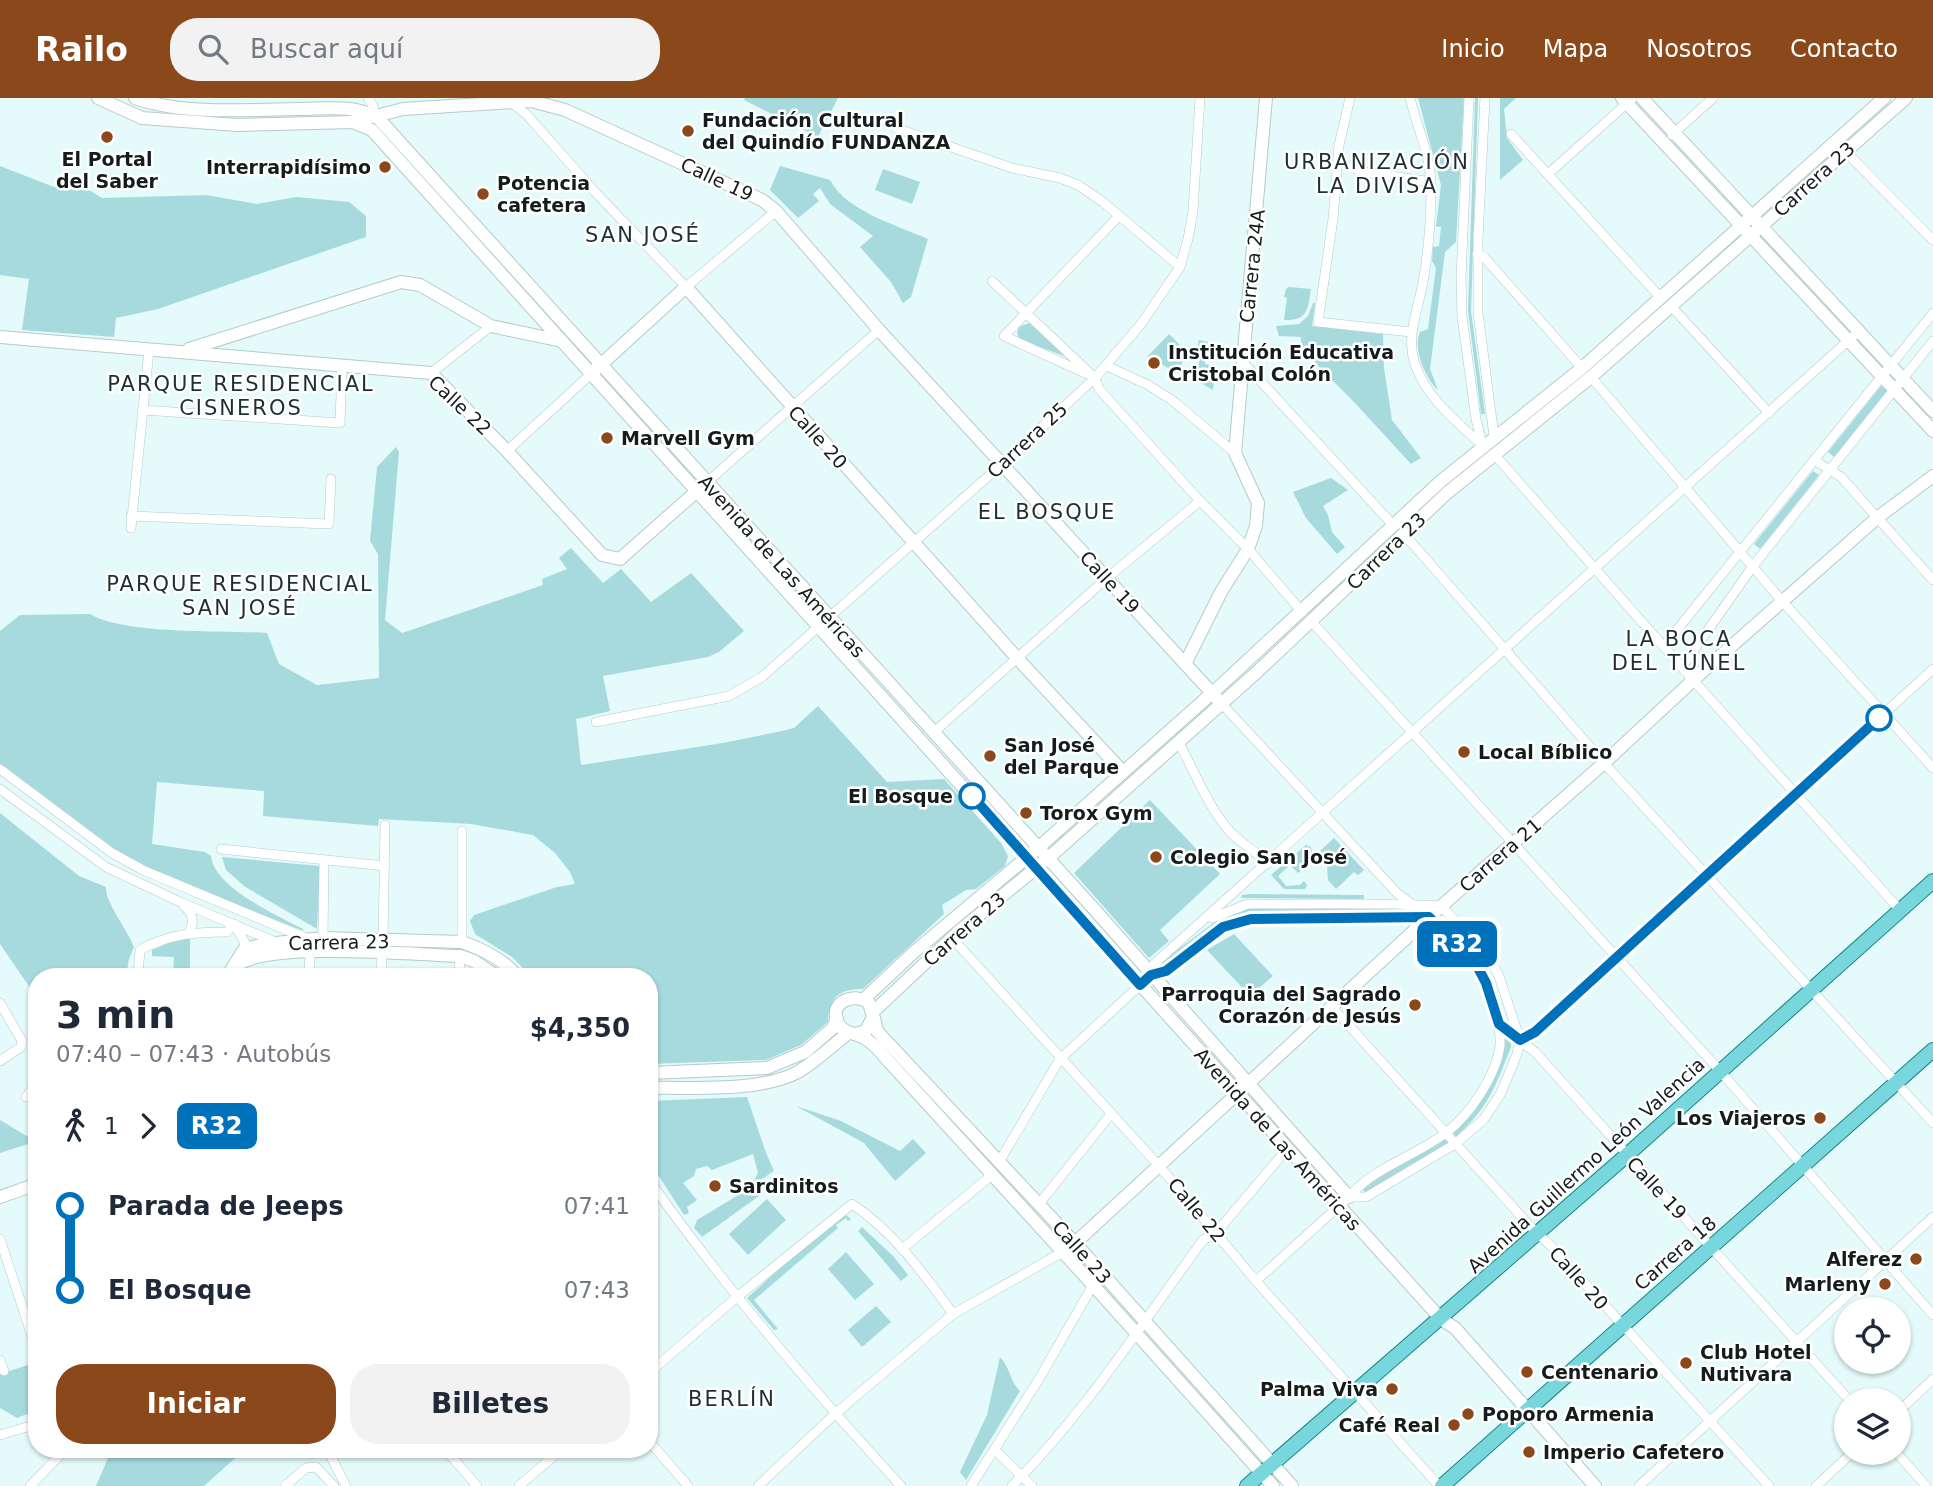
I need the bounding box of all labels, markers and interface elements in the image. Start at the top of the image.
search box [170,18,660,81]
text: Railo [35,30,128,69]
icon: search [194,30,232,68]
text: Buscar aquí [250,34,403,64]
text: Inicio [1441,35,1505,63]
text: Mapa [1543,35,1608,63]
text: Nosotros [1646,35,1752,63]
text: Contacto [1790,35,1898,63]
place label: Fundación Cultural del Quindío FUNDANZA [702,109,951,153]
marker: Fundación Cultural del Quindío FUNDANZA [680,123,696,139]
marker: El Portal del Saber [99,129,115,145]
street label: Carrera 23 [1769,137,1859,221]
place label: El Portal del Saber [56,148,159,192]
district label: URBANIZACIÓN LA DIVISA [1284,149,1470,198]
street label: Calle 19 [677,153,757,205]
place label: Interrapidísimo [206,156,371,178]
marker: Interrapidísimo [377,159,393,175]
place label: Potencia cafetera [497,172,590,216]
marker: Potencia cafetera [475,186,491,202]
street label: Carrera 24A [1235,208,1269,324]
district label: SAN JOSÉ [585,222,701,247]
place label: Institución Educativa Cristobal Colón [1168,341,1394,385]
marker: Institución Educativa Cristobal Colón [1146,355,1162,371]
street label: Calle 22 [424,371,496,439]
district label: PARQUE RESIDENCIAL CISNEROS [107,372,375,420]
street label: Carrera 25 [983,397,1071,483]
street label: Calle 20 [784,401,852,473]
place label: Marvell Gym [621,427,755,449]
marker: Marvell Gym [599,430,615,446]
street label: Avenida de Las Américas [694,470,870,662]
district label: EL BOSQUE [978,500,1116,524]
street label: Carrera 23 [1342,508,1430,594]
street label: Calle 19 [1076,546,1144,618]
district label: PARQUE RESIDENCIAL SAN JOSÉ [106,572,374,620]
district label: LA BOCA DEL TÚNEL [1612,627,1746,675]
unlabelled marker [1866,705,1892,731]
place label: San José del Parque [1004,734,1119,778]
place label: Local Bíblico [1478,741,1612,763]
marker: Local Bíblico [1456,744,1472,760]
marker: San José del Parque [982,748,998,764]
marker: El Bosque [959,783,985,809]
place label: El Bosque [848,785,953,807]
place label: Torox Gym [1040,802,1153,824]
marker: Torox Gym [1018,805,1034,821]
street label: Carrera 21 [1455,814,1545,896]
place label: Colegio San José [1170,846,1347,868]
marker: Colegio San José [1148,849,1164,865]
street label: Carrera 23 [919,888,1009,970]
line badge: R32 [1417,921,1497,967]
street label: Carrera 23 [288,930,390,954]
text: R32 [1431,930,1483,958]
place label: Parroquia del Sagrado Corazón de Jesús [1161,983,1401,1027]
text: 3 min [56,993,175,1037]
marker: Parroquia del Sagrado Corazón de Jesús [1407,997,1423,1013]
text: $4,350 [530,1013,630,1043]
text: 07:40 – 07:43 · Autobús [56,1041,331,1067]
street label: Avenida de Las Américas [1190,1043,1366,1235]
street label: Avenida Guillermo León Valencia [1463,1053,1709,1277]
icon: walk [56,1107,94,1145]
icon: forward [129,1107,167,1145]
place label: Los Viajeros [1676,1107,1806,1129]
marker: Los Viajeros [1812,1110,1828,1126]
text: R32 [191,1112,243,1140]
text: 1 [104,1113,119,1139]
street label: Calle 19 [1623,1152,1691,1224]
street label: Calle 22 [1164,1173,1230,1247]
place label: Sardinitos [729,1175,838,1197]
marker: Sardinitos [707,1178,723,1194]
text: Parada de Jeeps [108,1191,344,1221]
text: 07:41 [564,1193,630,1219]
street label: Carrera 18 [1630,1212,1720,1294]
street label: Calle 23 [1048,1216,1116,1288]
street label: Calle 20 [1545,1242,1613,1314]
place label: Alferez [1826,1248,1902,1270]
marker: Alferez [1908,1251,1924,1267]
place label: Marleny [1785,1273,1872,1295]
text: El Bosque [108,1275,252,1305]
marker: Marleny [1877,1276,1893,1292]
text: 07:43 [564,1277,630,1303]
map controls [1834,1297,1911,1465]
button: locate [1834,1297,1911,1374]
place label: Club Hotel Nutivara [1700,1341,1812,1385]
marker: Club Hotel Nutivara [1678,1355,1694,1371]
place label: Centenario [1541,1361,1659,1383]
button: Iniciar [56,1364,336,1444]
button: Billetes [350,1364,630,1444]
marker: Centenario [1519,1364,1535,1380]
place label: Palma Viva [1260,1378,1378,1400]
marker: Palma Viva [1384,1381,1400,1397]
district label: BERLÍN [688,1386,776,1411]
button: layers [1834,1388,1911,1465]
place label: Poporo Armenia [1482,1403,1654,1425]
marker: Poporo Armenia [1460,1406,1476,1422]
place label: Café Real [1339,1414,1440,1436]
marker: Café Real [1446,1417,1462,1433]
place label: Imperio Cafetero [1543,1441,1724,1463]
marker: Imperio Cafetero [1521,1444,1537,1460]

